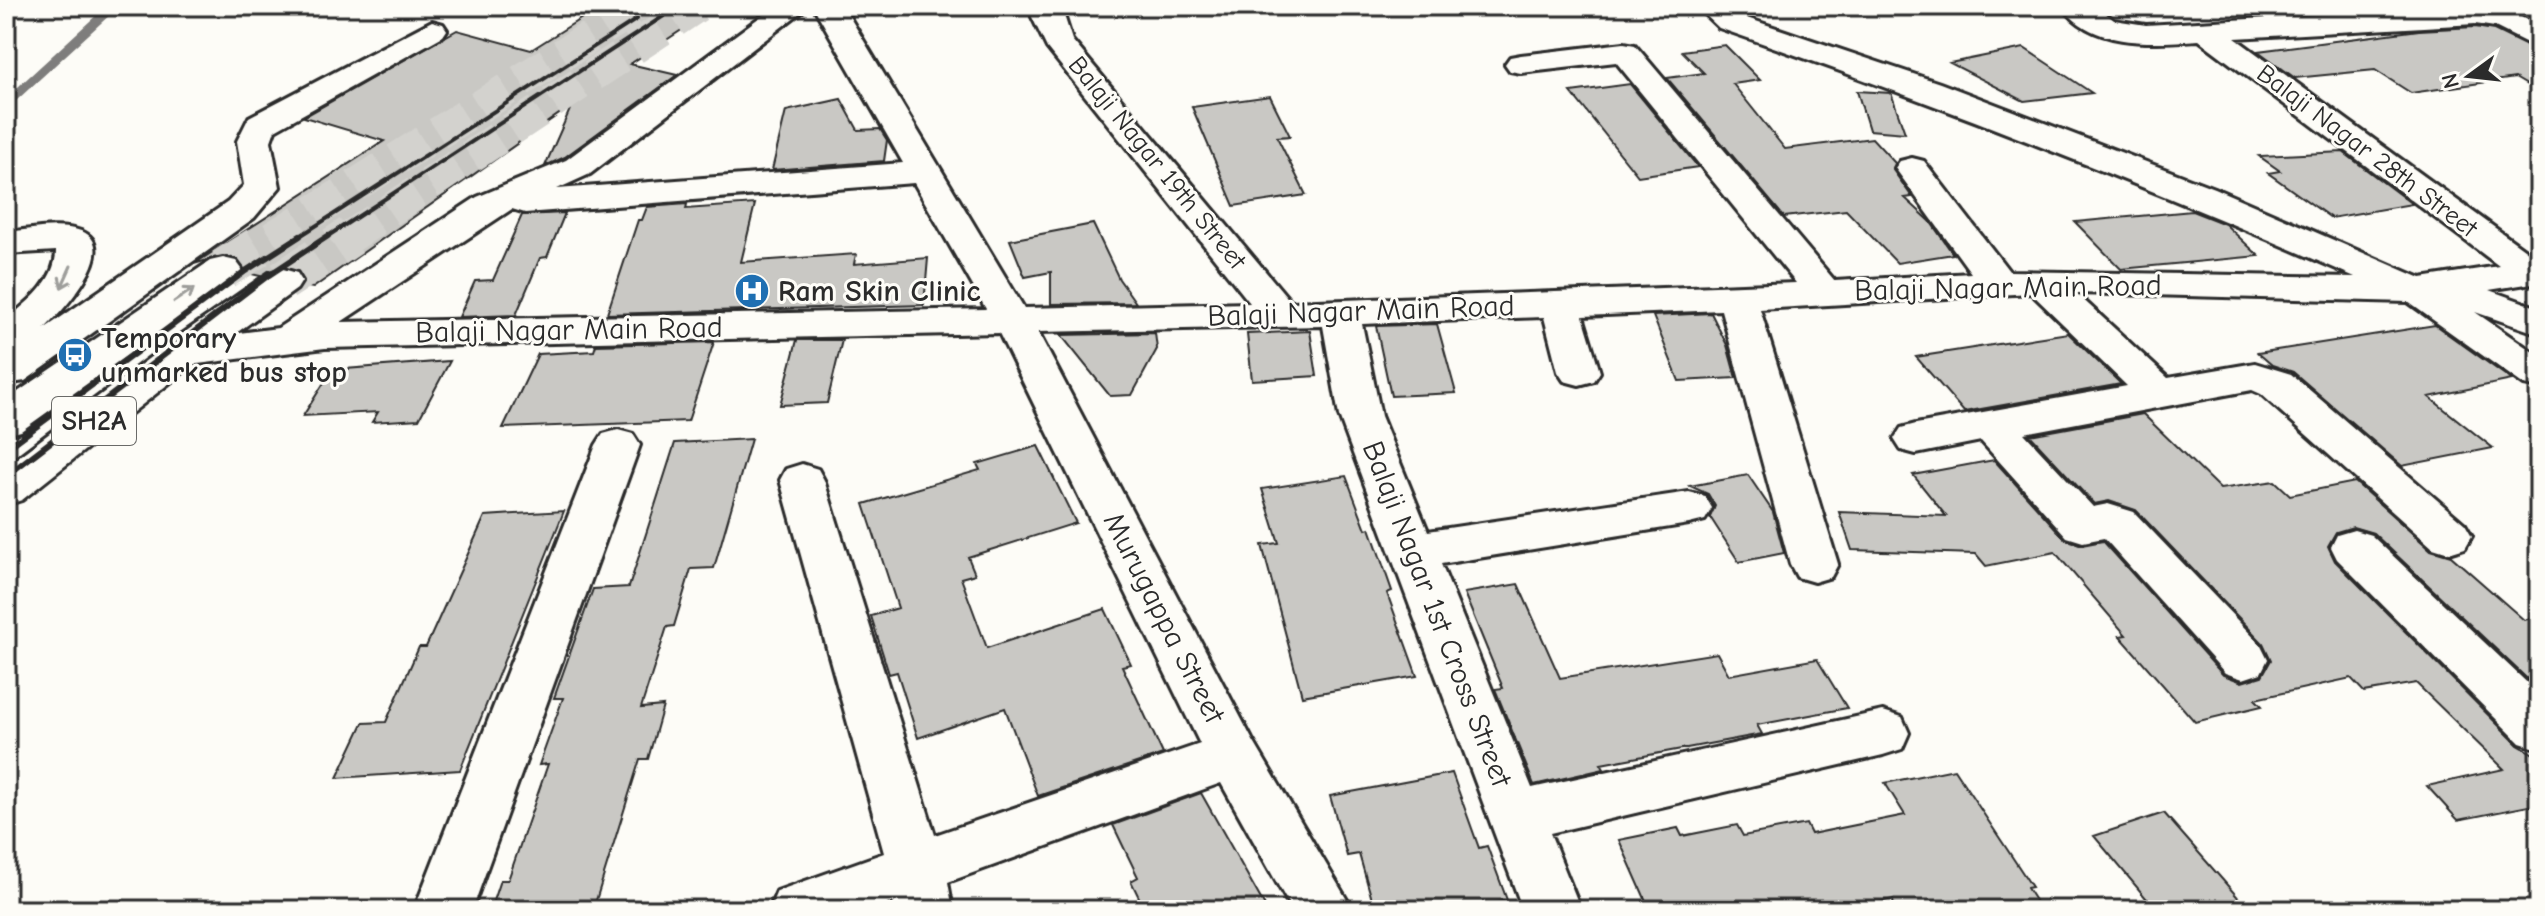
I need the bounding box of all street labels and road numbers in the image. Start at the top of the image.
street label: Balaji Nagar 19th Street [1062,50,1253,277]
street label: Balaji Nagar 28th Street [2250,58,2484,244]
street label: Balaji Nagar Main Road [1854,268,2162,308]
street label: Balaji Nagar Main Road [1207,288,1515,334]
street label: Balaji Nagar Main Road [415,310,723,350]
road number: SH2A [52,397,136,445]
street label: Balaji Nagar 1st Cross Street [1355,436,1520,793]
street label: Murugappa Street [1096,507,1233,730]

